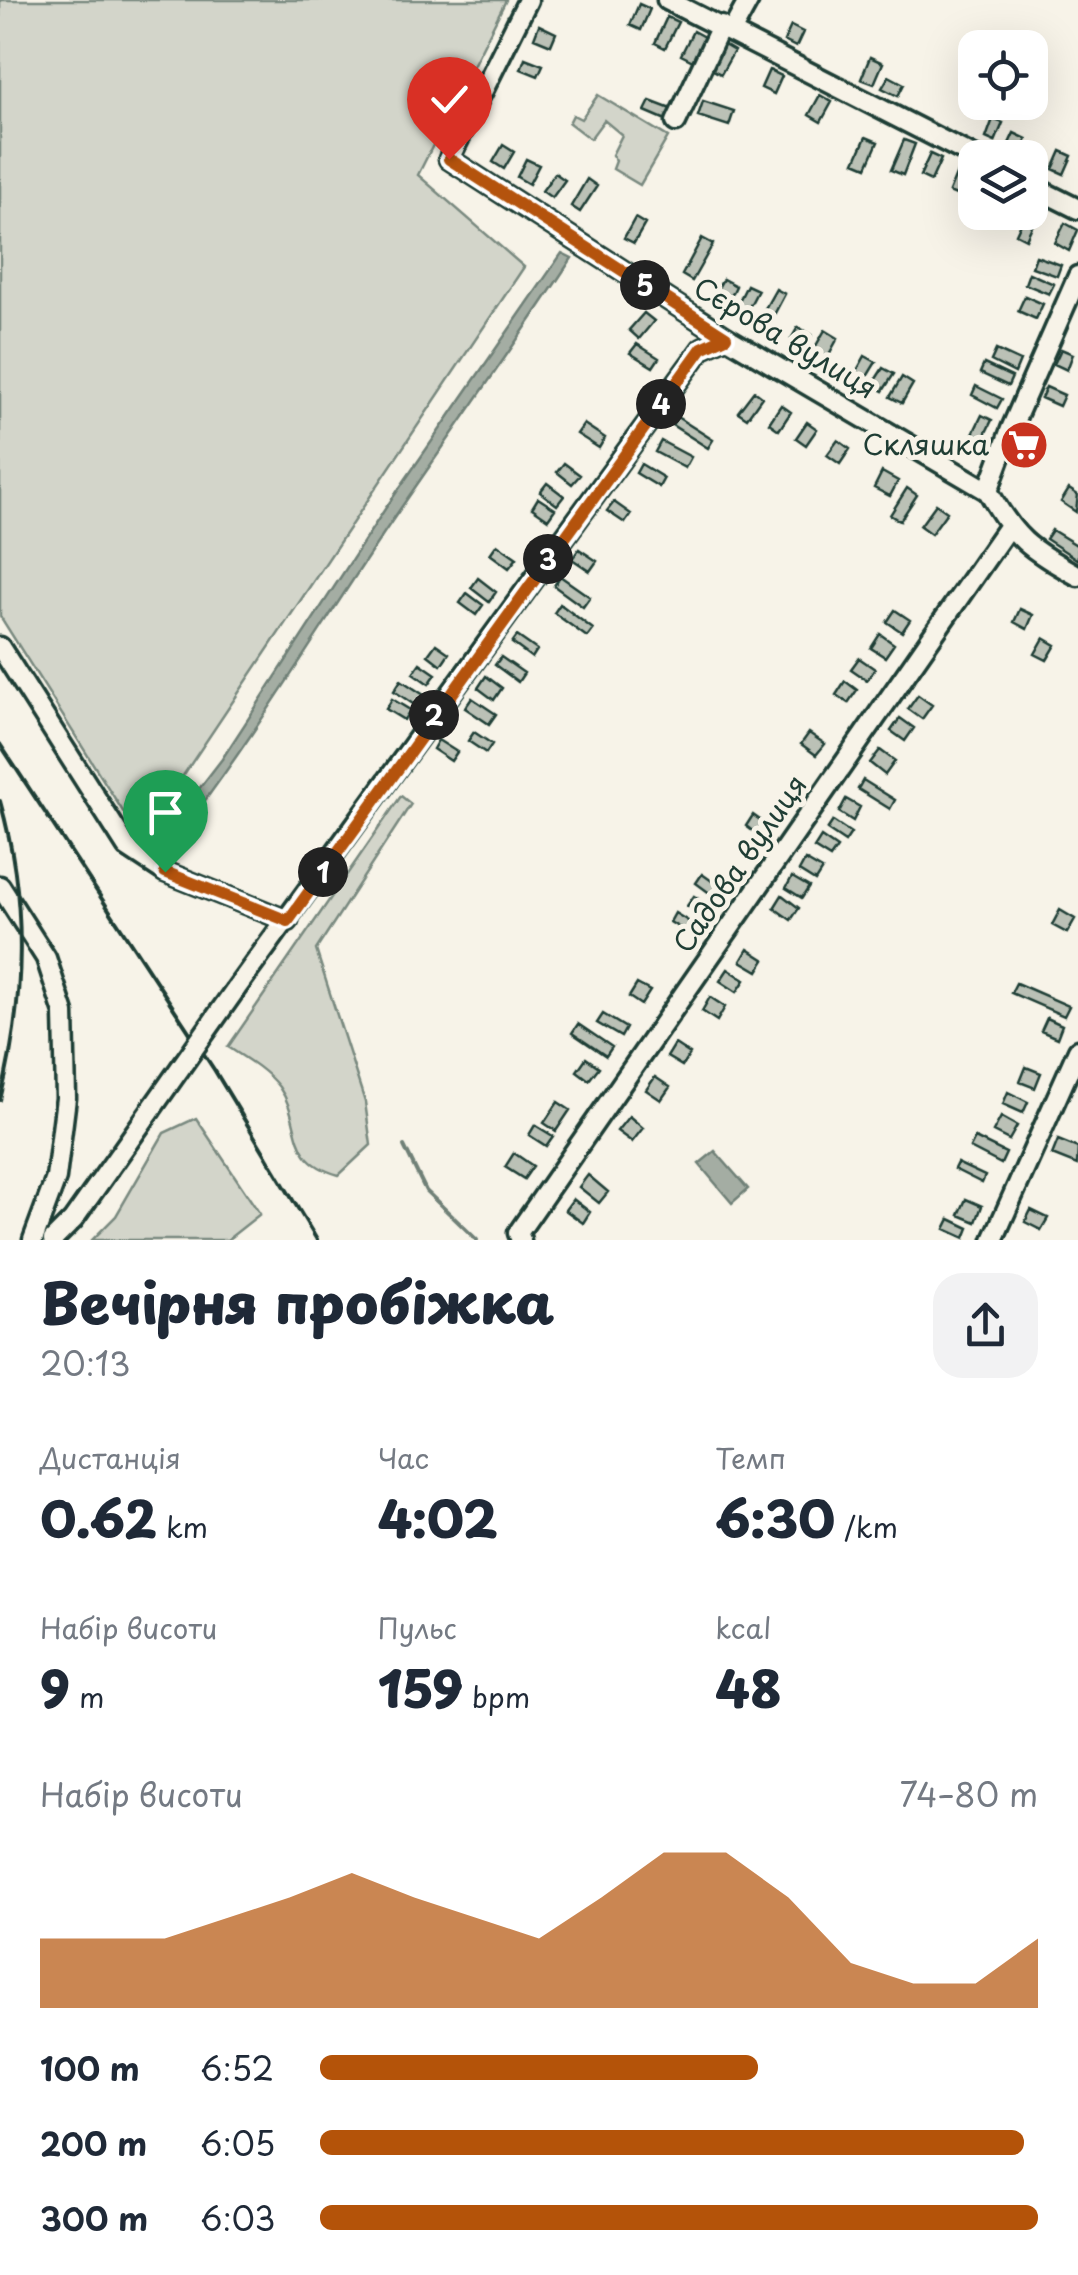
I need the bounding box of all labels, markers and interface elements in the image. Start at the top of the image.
map controls [958,30,1048,230]
button: locate [958,30,1048,120]
pin [407,57,492,160]
icon: check [422,72,477,127]
button: layers [958,140,1048,230]
pin: 5 [620,260,670,310]
text: 5 [636,263,654,306]
street label: Сєрова вулиця [686,265,886,408]
pin: 4 [636,379,686,429]
text: 4 [651,382,671,425]
supermarket icon: Скляшка [998,419,1050,471]
place label: Скляшка [863,422,989,465]
pin: 3 [523,534,573,584]
text: 3 [539,537,557,580]
pin: 2 [409,690,459,740]
text: 2 [424,693,444,736]
street label: Садова вулиця [661,765,816,961]
pin [123,770,208,873]
icon: arrive [138,785,193,840]
pin: 1 [298,847,348,897]
text: 1 [316,850,330,893]
text: Вечірня пробіжка [40,1260,555,1343]
button: share [933,1273,1038,1378]
text: 20:13 [40,1339,130,1387]
text: Дистанція [40,1436,181,1479]
text: Час [378,1436,429,1479]
text: Темп [715,1436,786,1479]
text: 0.62 [40,1479,157,1555]
text: 4:02 [378,1479,498,1555]
text: 6:30 [715,1479,835,1555]
text: km [157,1505,208,1548]
text: /km [835,1505,898,1548]
text: Набір висоти [40,1606,217,1649]
text: Пульс [378,1606,457,1649]
text: kcal [715,1606,771,1649]
text: 9 [40,1649,70,1725]
text: 159 [378,1649,463,1725]
text: 48 [715,1649,781,1725]
text: m [70,1675,105,1718]
text: bpm [463,1675,530,1718]
text: Набір висоти [40,1770,243,1818]
text: 74–80 m [899,1770,1038,1818]
text: 100 m [40,2044,140,2092]
text: 6:52 [200,2044,274,2092]
text: 200 m [40,2119,147,2167]
text: 6:05 [200,2119,275,2167]
text: 300 m [40,2194,148,2242]
text: 6:03 [200,2194,275,2242]

